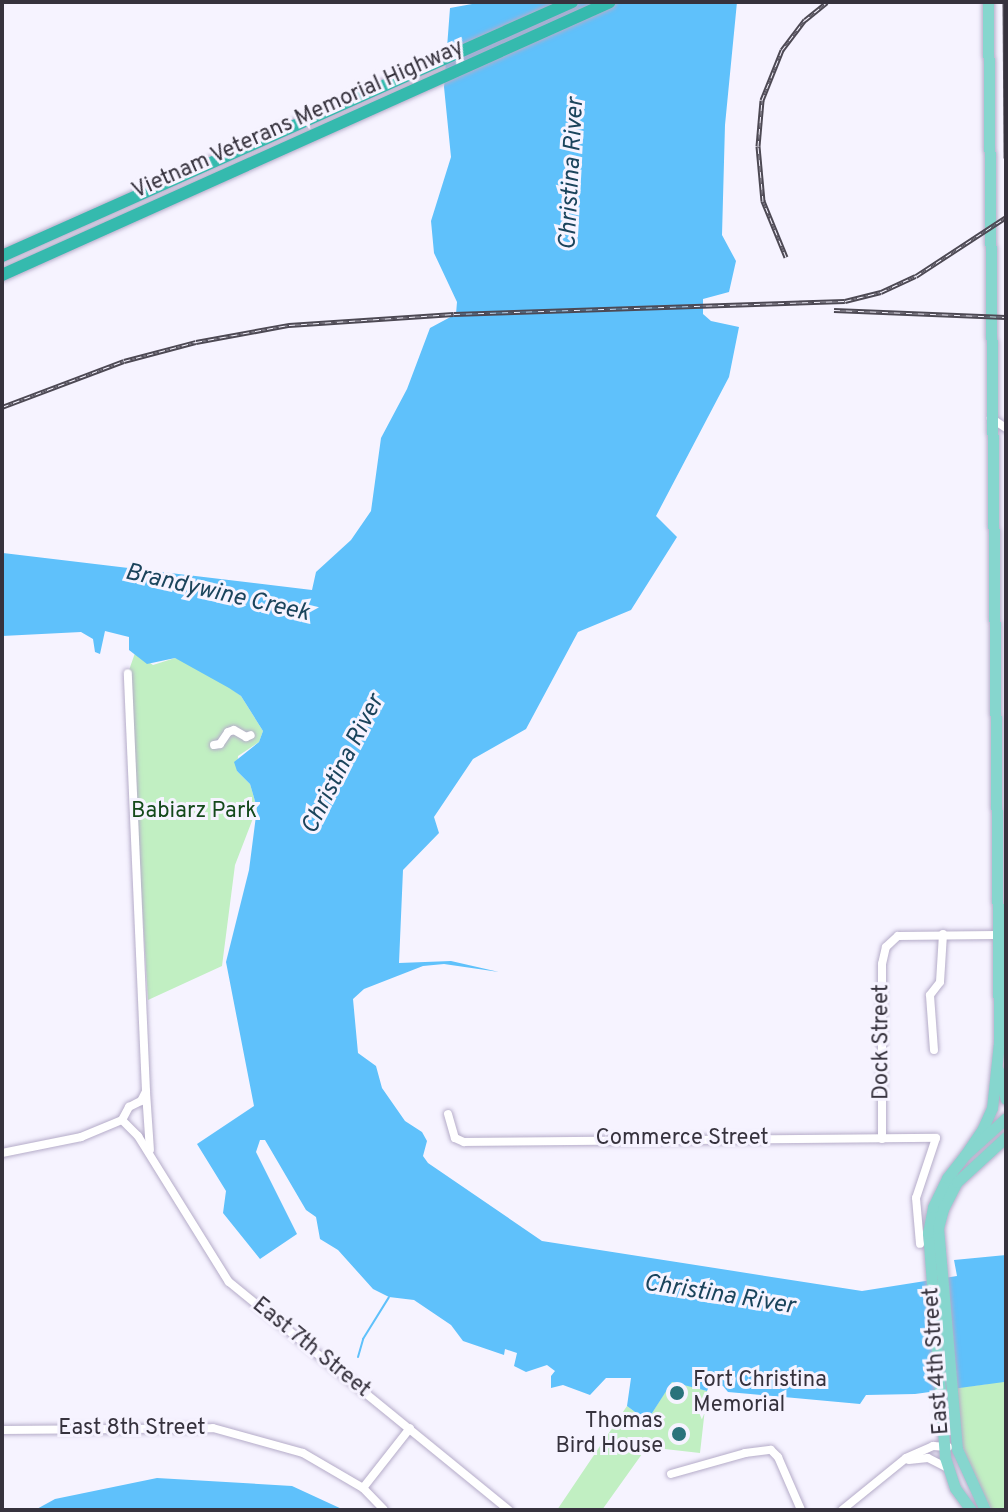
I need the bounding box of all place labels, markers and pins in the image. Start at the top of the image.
place label: Fort Christina Memorial [693,1367,827,1418]
marker: Fort Christina Memorial [668,1384,686,1402]
place label: Thomas Bird House [555,1408,663,1460]
marker: Thomas Bird House [670,1425,688,1443]

